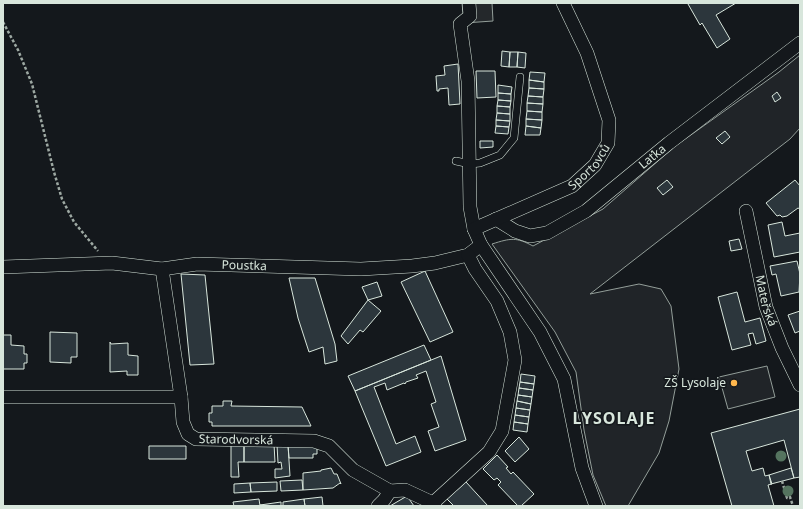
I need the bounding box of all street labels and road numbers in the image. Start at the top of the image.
street label: Sportovců [564,140,614,194]
street label: Laťka [635,140,669,173]
street label: Poustka [221,256,267,274]
street label: Mateřská [752,273,782,329]
street label: Starodvorská [199,430,273,448]

